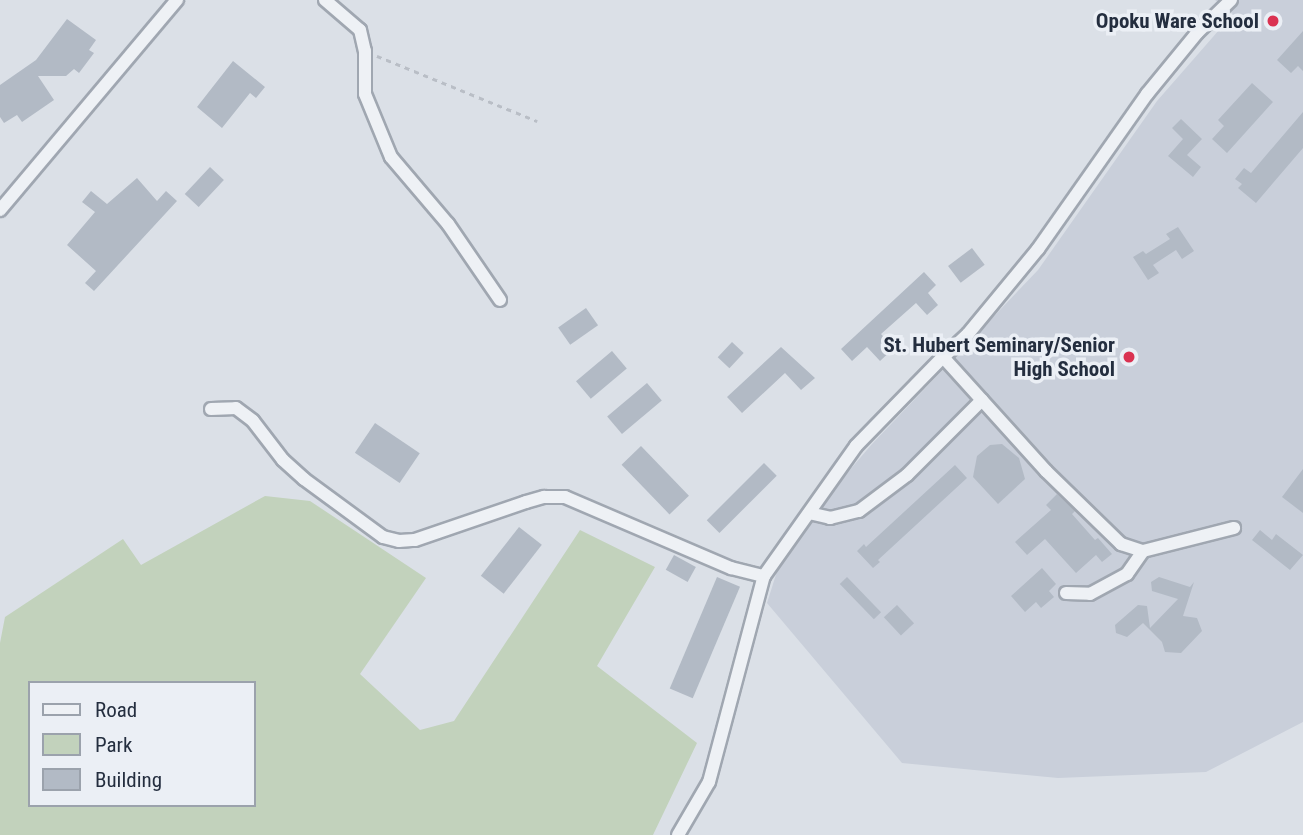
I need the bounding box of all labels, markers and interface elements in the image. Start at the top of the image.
place label: Opoku Ware School [1096,8,1259,34]
marker: Opoku Ware School [1265,13,1281,29]
place label: St. Hubert Seminary/Senior High School [884,332,1115,382]
marker: St. Hubert Seminary/Senior High School [1121,349,1137,365]
legend [28,681,256,807]
text: Road [95,698,137,722]
text: Park [95,733,132,757]
text: Building [95,768,162,792]

